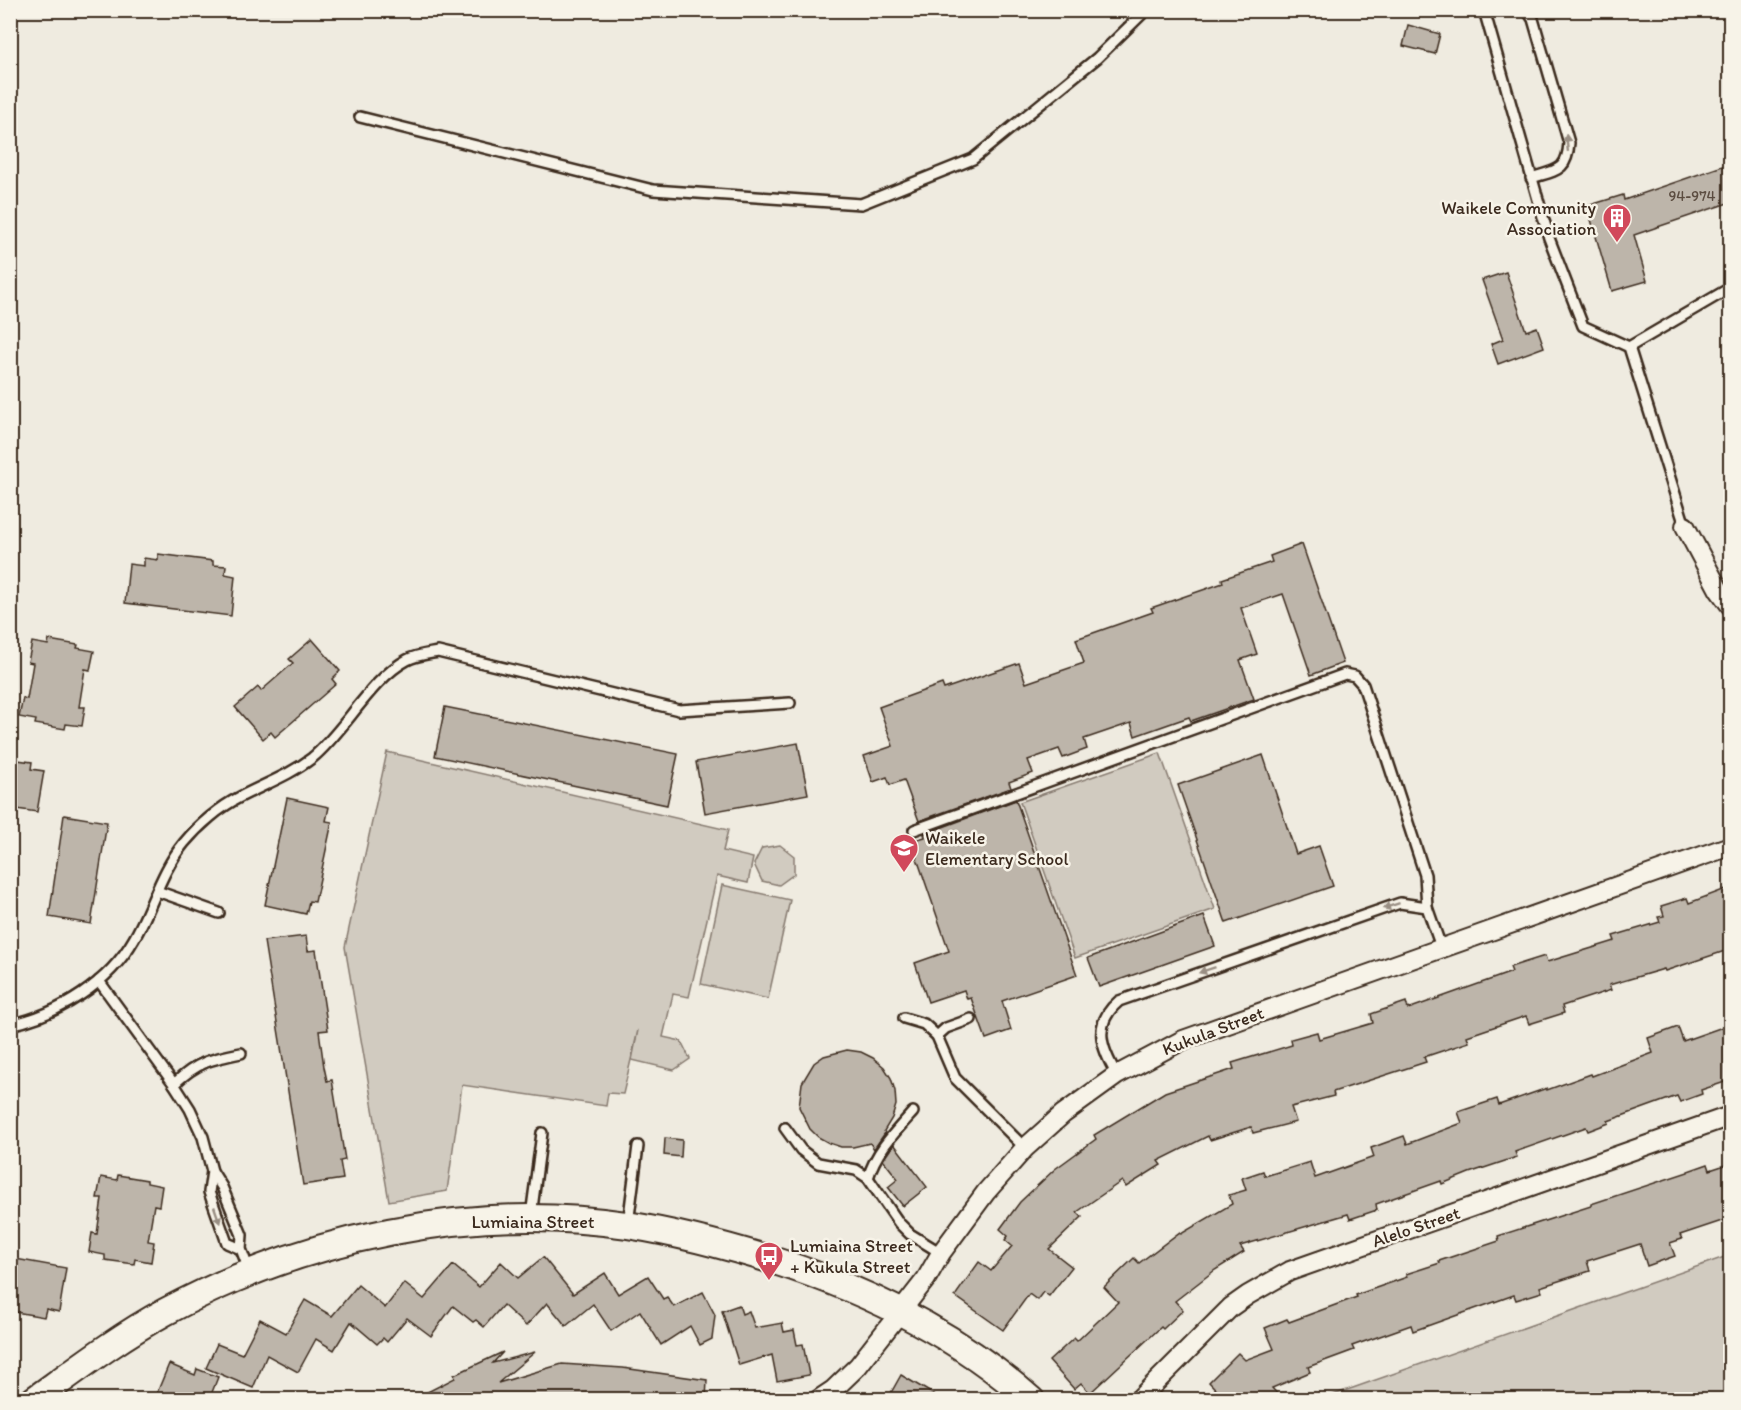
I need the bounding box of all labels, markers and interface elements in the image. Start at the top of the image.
one-way arrow [1562,134,1572,153]
house number: 94-974 [1668,187,1716,205]
place label: Waikele Community Association [1441,197,1597,240]
building icon: Waikele Community Association [1601,202,1633,244]
place label: Waikele Elementary School [925,827,1069,870]
school or university icon: Waikele Elementary School [888,832,920,874]
one-way arrow [1382,902,1400,911]
one-way arrow [1198,966,1216,975]
street label: Kukula Street [1159,1002,1267,1060]
street label: Alelo Street [1369,1202,1463,1252]
one-way arrow [213,1206,223,1224]
street label: Lumiaina Street [471,1211,595,1233]
place label: Lumiaina Street + Kukula Street [790,1235,913,1278]
bus stop icon: Lumiaina Street + Kukula Street [753,1240,785,1282]

